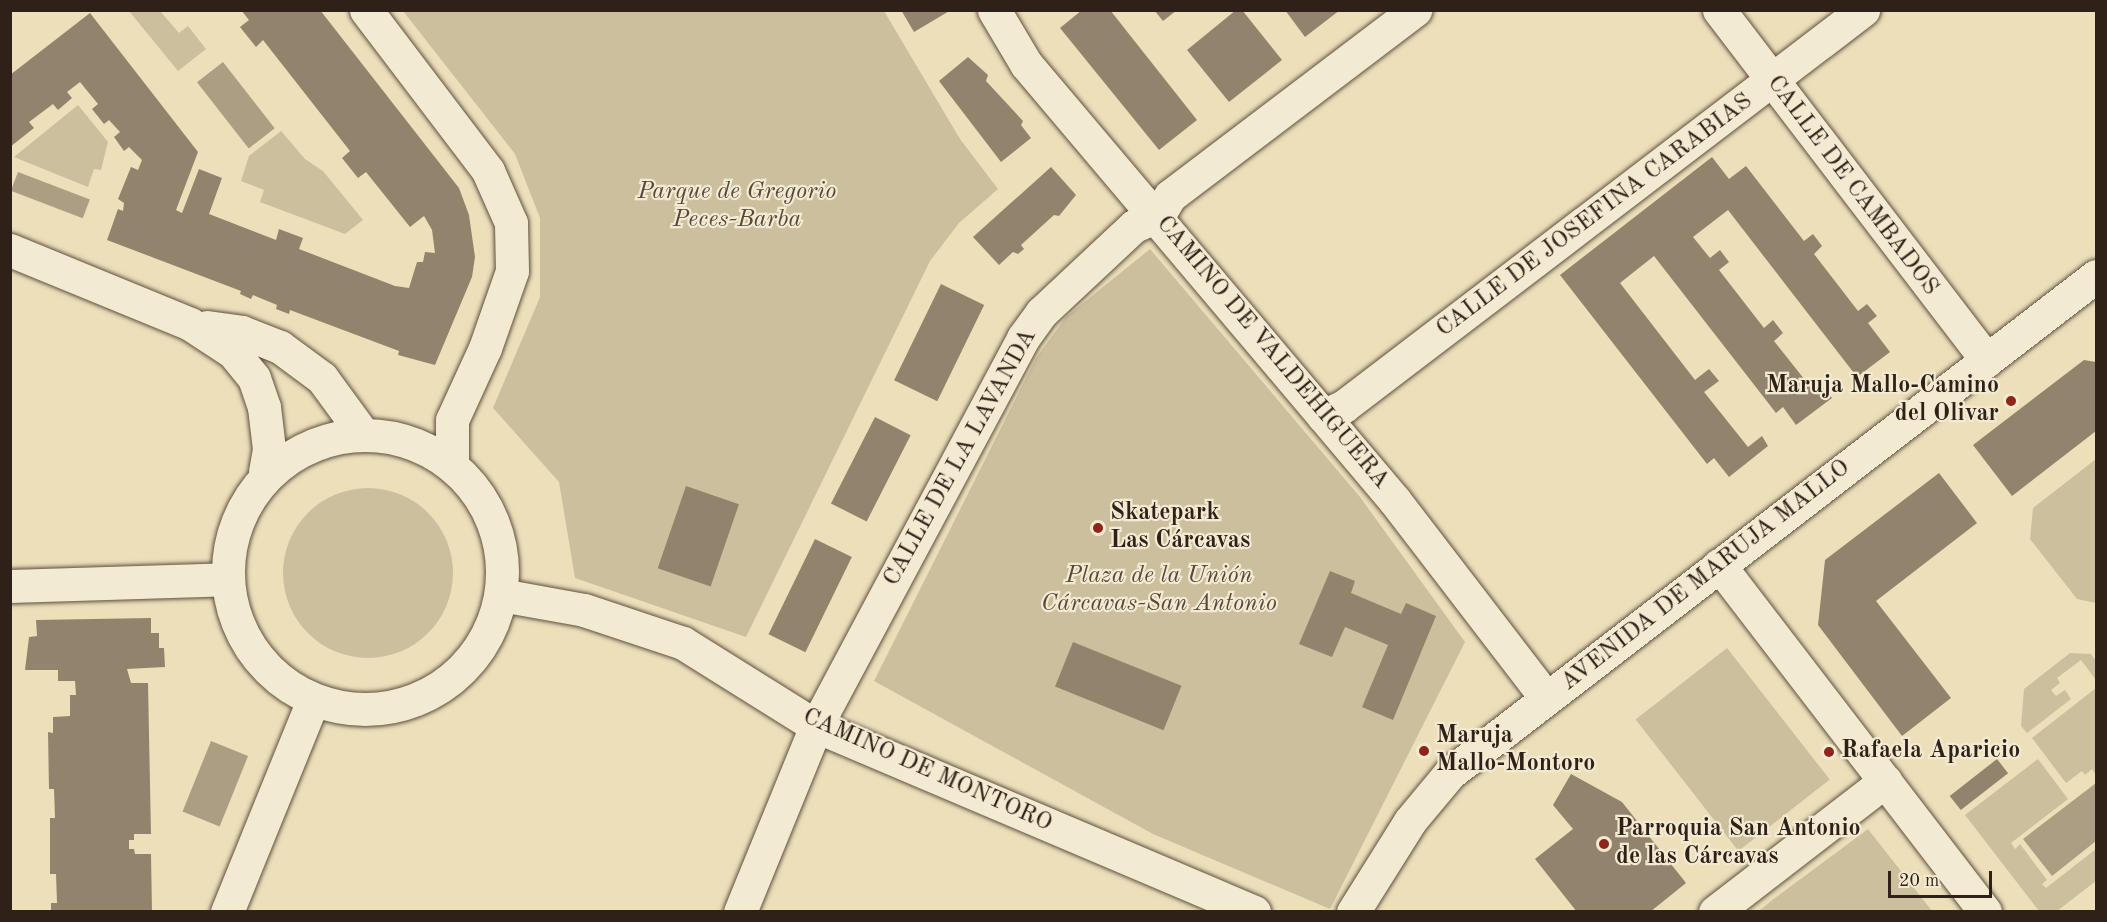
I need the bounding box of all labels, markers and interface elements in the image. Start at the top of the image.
street label: CALLE DE CAMBADOS [1760,70,1944,302]
street label: CALLE DE JOSEFINA CARABIAS [1431,88,1759,344]
park label: Parque de Gregorio Peces-Barba [638,179,836,235]
street label: CAMINO DE VALDEHIGUERA [1149,210,1395,496]
street label: CALLE DE LA LAVANDA [878,324,1044,592]
place label: Maruja Mallo-Camino del Olivar [1766,373,1999,429]
marker: Maruja Mallo-Camino del Olivar [2004,394,2018,408]
street label: AVENIDA DE MARUJA MALLO [1556,454,1856,698]
place label: Skatepark Las Cárcavas [1110,500,1250,556]
marker: Skatepark Las Cárcavas [1091,521,1105,535]
park label: Plaza de la Unión Cárcavas-San Antonio [1041,563,1277,619]
street label: CAMINO DE MONTORO [798,703,1056,839]
place label: Maruja Mallo-Montoro [1436,723,1595,779]
place label: Rafaela Aparicio [1841,738,2020,766]
marker: Maruja Mallo-Montoro [1417,744,1431,758]
marker: Rafaela Aparicio [1822,745,1836,759]
place label: Parroquia San Antonio de las Cárcavas [1616,816,1861,872]
marker: Parroquia San Antonio de las Cárcavas [1597,837,1611,851]
scale bar [1891,859,1994,897]
text: 20 m [1899,872,1939,890]

